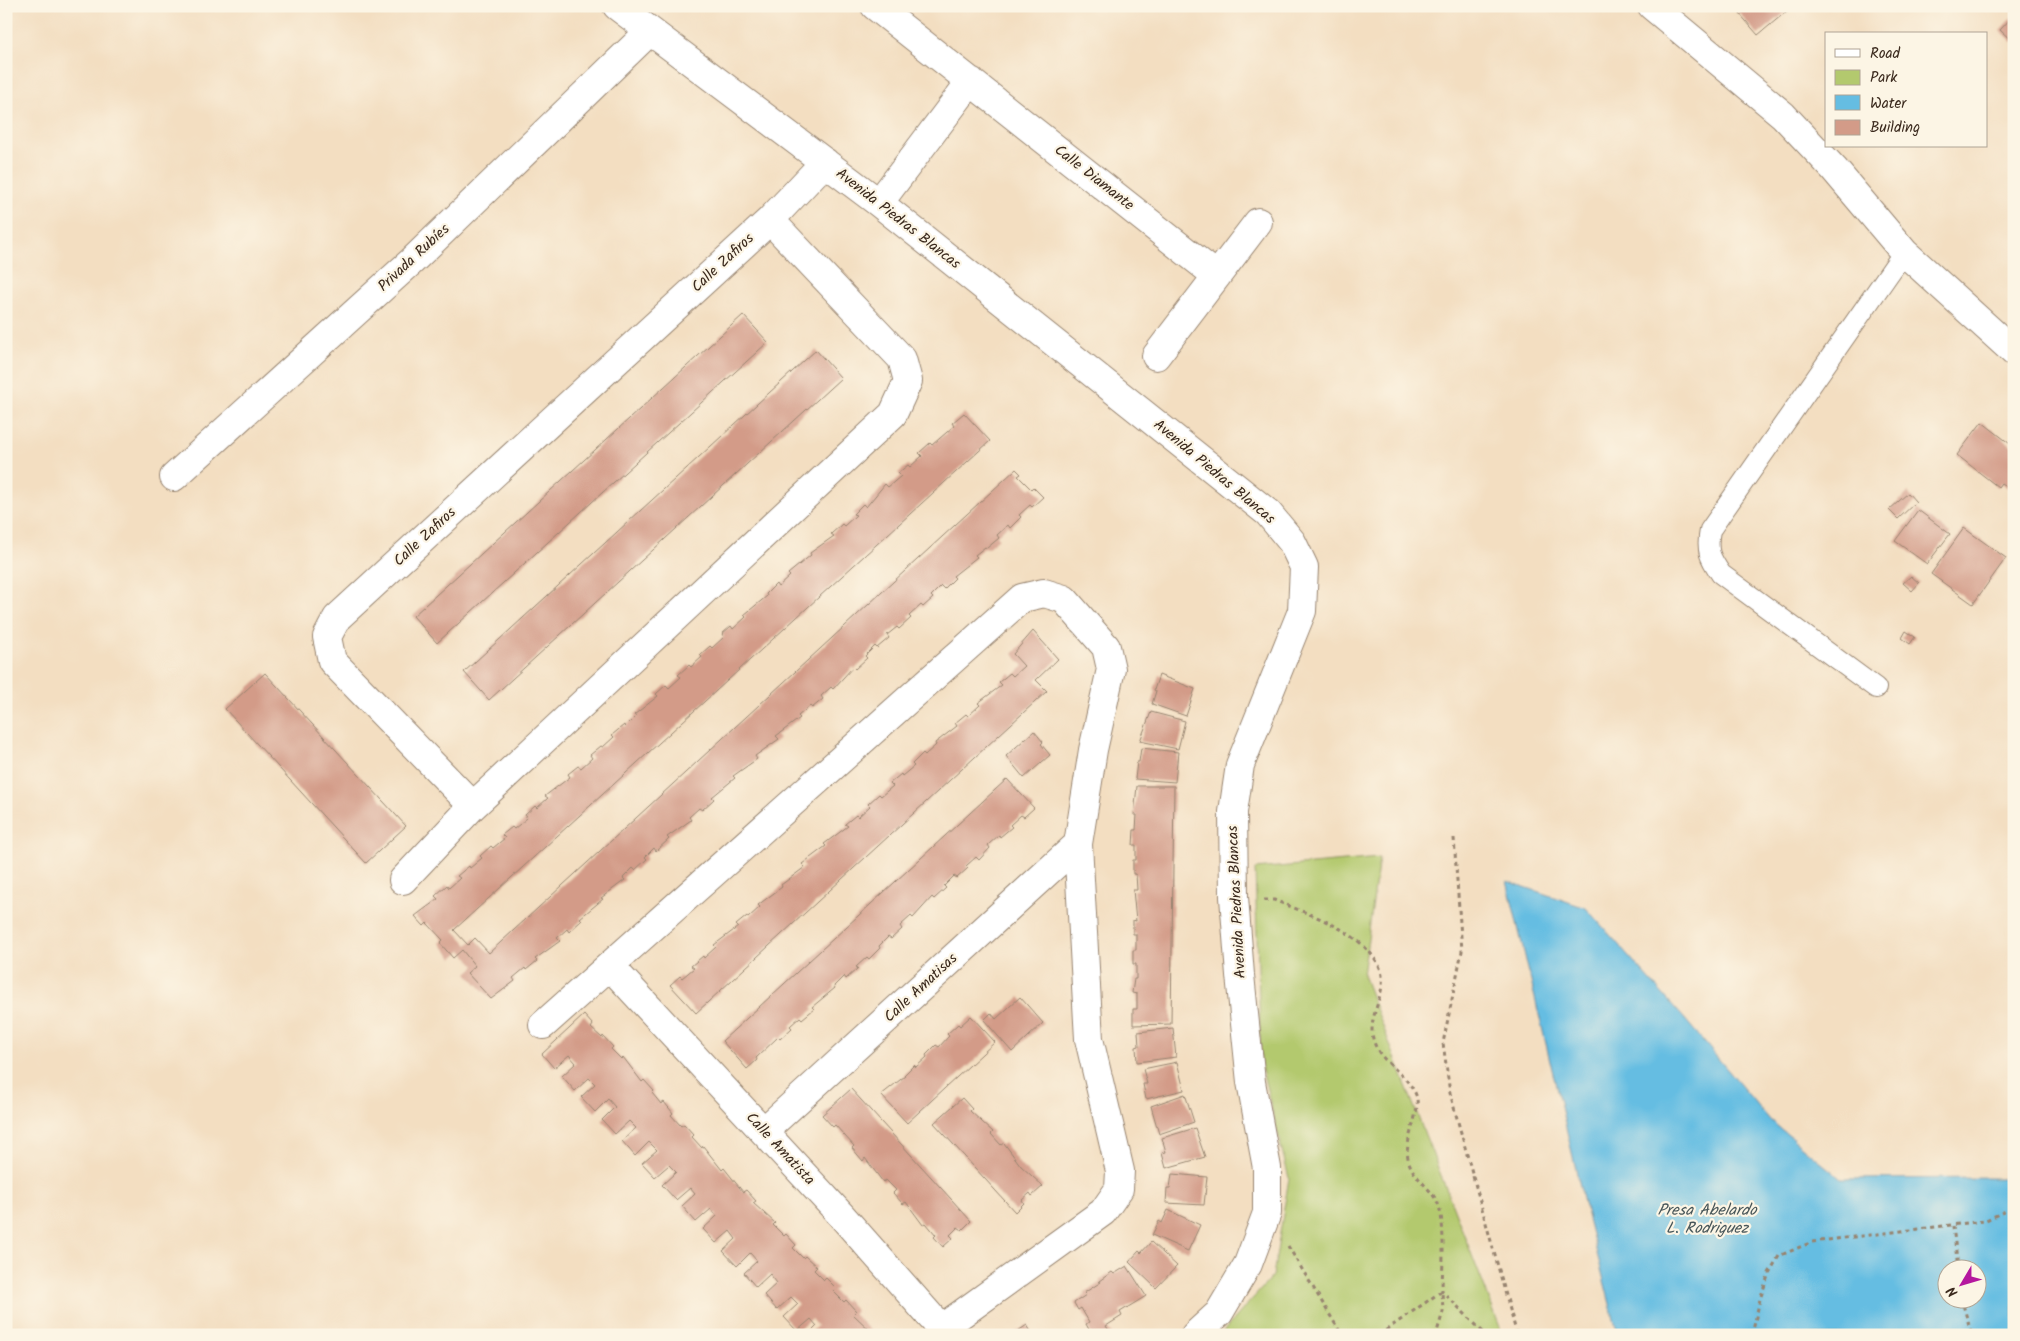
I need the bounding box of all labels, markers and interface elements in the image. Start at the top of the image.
legend [1825,32,1988,148]
text: Road [1870,42,1901,66]
text: Park [1870,66,1898,90]
text: Water [1870,92,1907,116]
text: Building [1870,116,1920,140]
street label: Calle Diamante [1049,139,1139,217]
street label: Avenida Piedras Blancas [830,162,966,276]
street label: Privada Rubíes [372,218,456,298]
street label: Calle Zafiros [686,227,760,299]
street label: Avenida Piedras Blancas [1148,414,1281,531]
street label: Calle Zafiros [388,501,462,573]
street label: Avenida Piedras Blancas [1221,824,1253,979]
street label: Calle Amatisas [879,947,964,1029]
street label: Calle Amatista [740,1107,820,1191]
water label: Presa Abelardo L. Rodriguez [1657,1198,1758,1241]
north arrow [1938,1258,1988,1308]
text: N [1941,1281,1964,1302]

